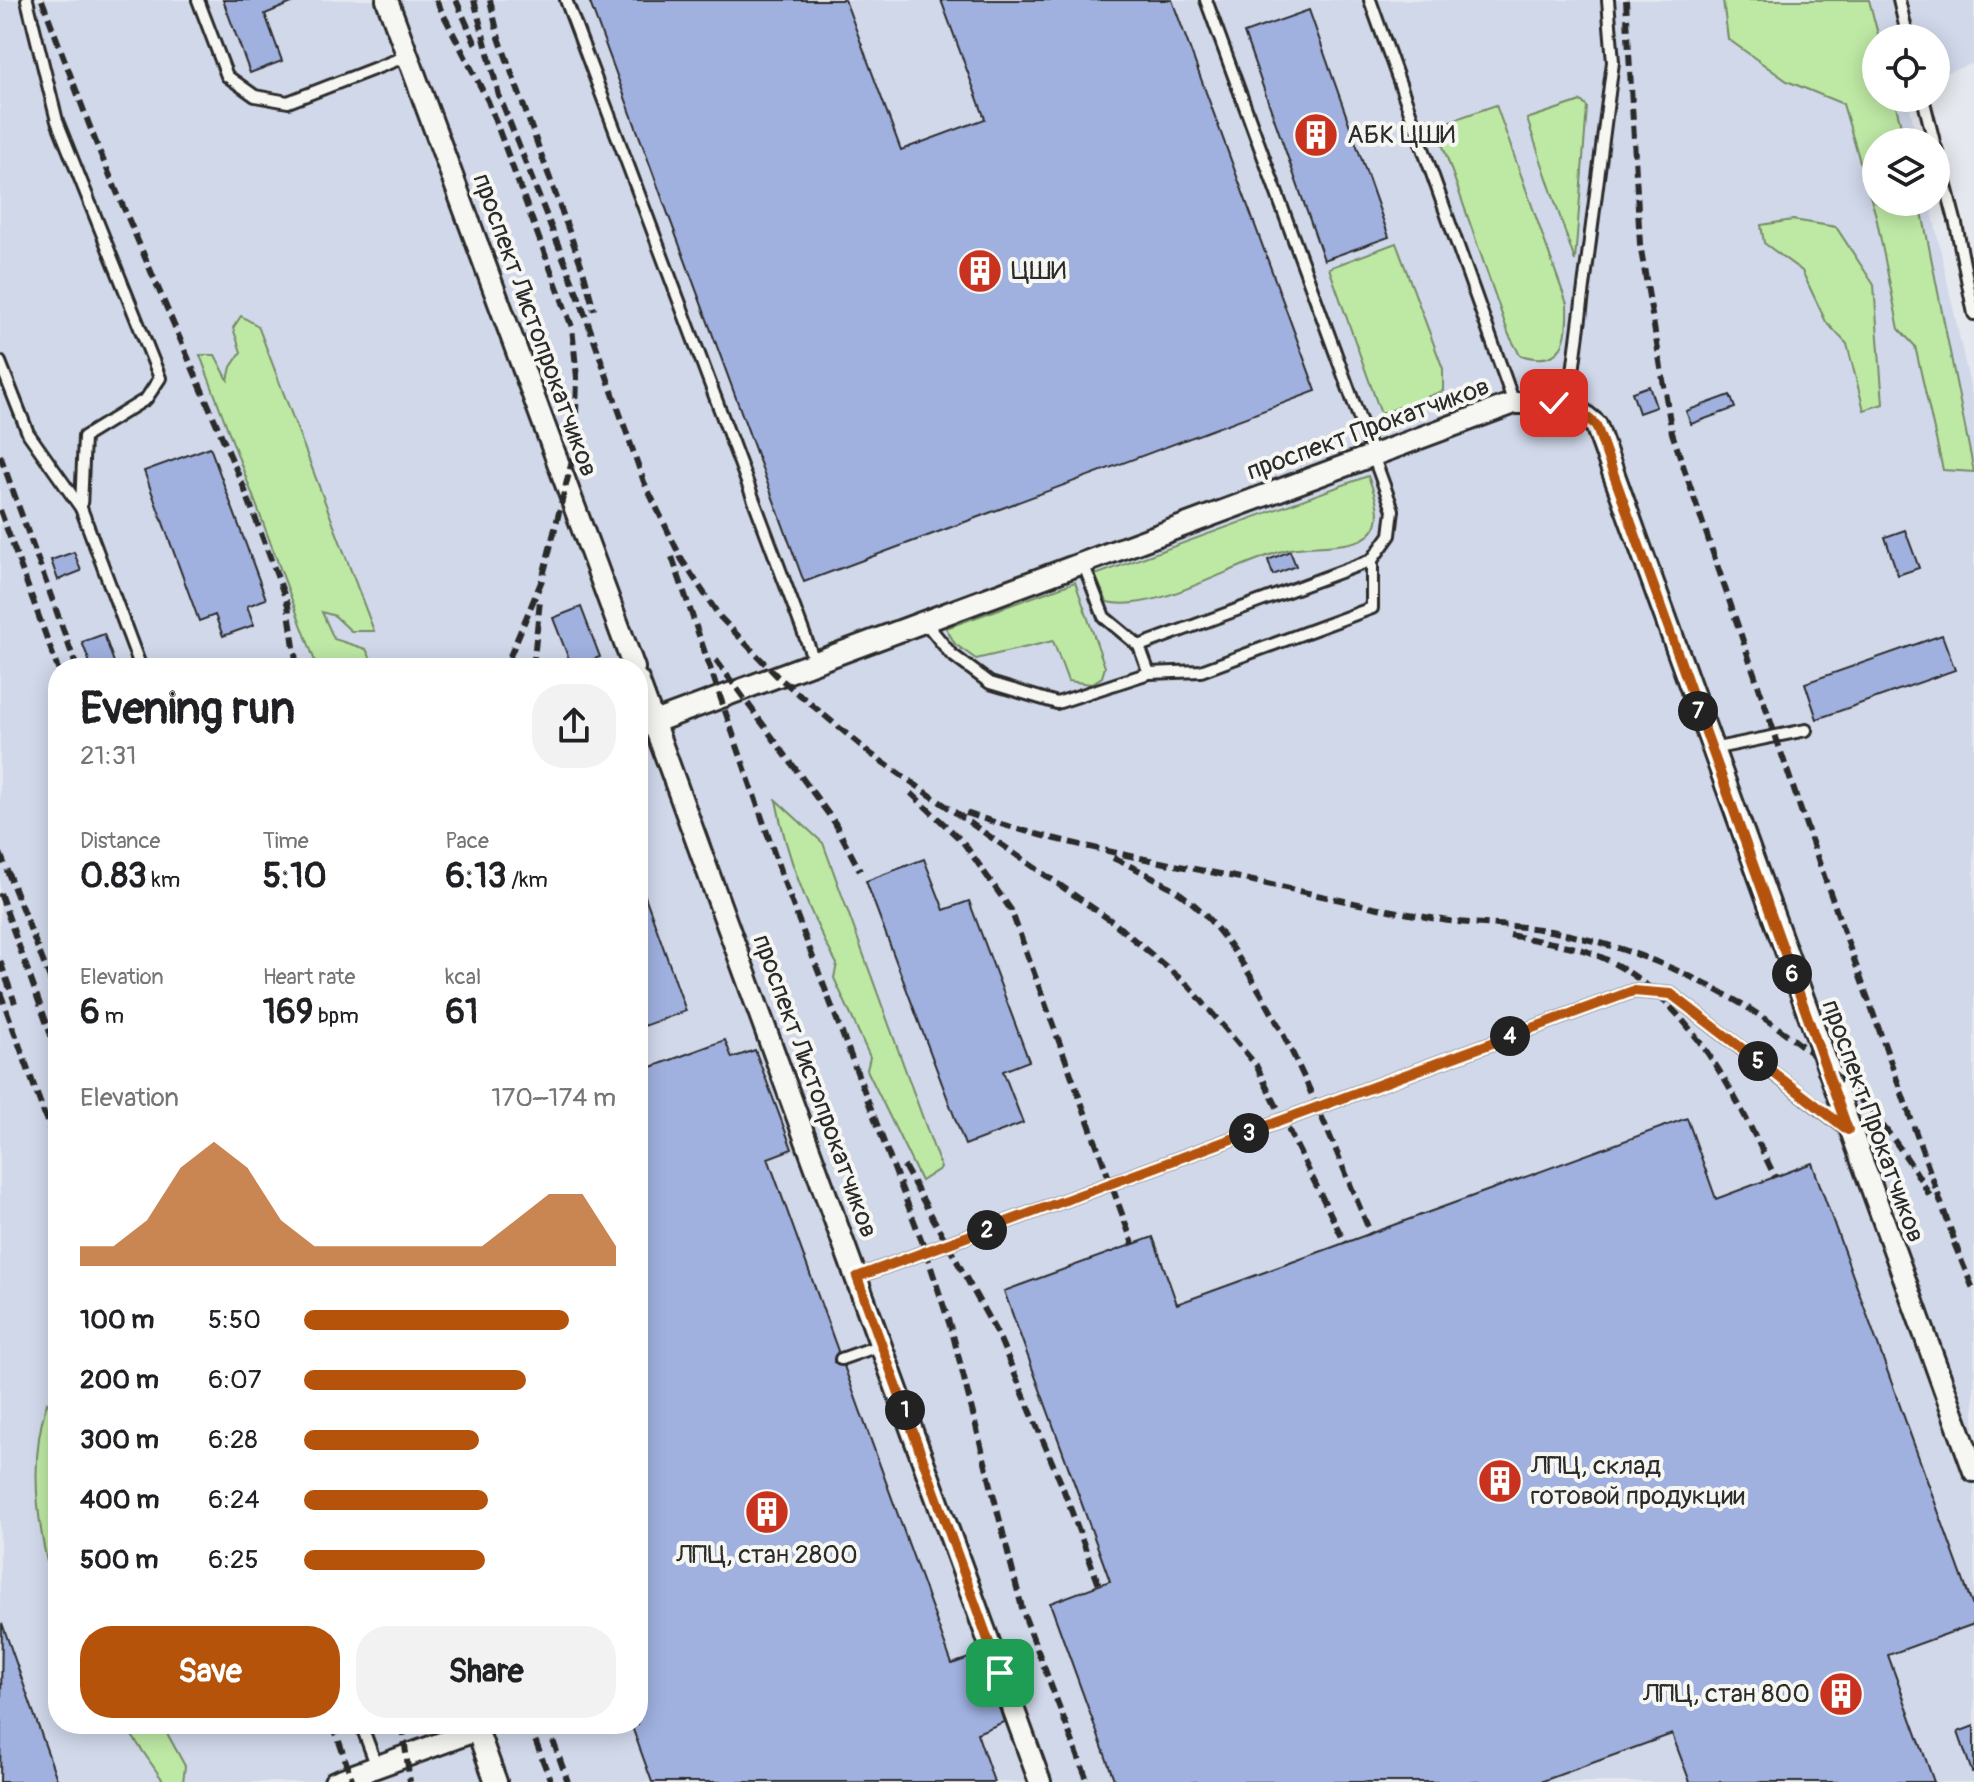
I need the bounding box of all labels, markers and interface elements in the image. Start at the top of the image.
map controls [1862,24,1950,216]
button: locate [1862,24,1950,112]
building icon: АБК ЦШИ [1292,111,1340,159]
place label: АБК ЦШИ [1347,119,1455,151]
button: layers [1862,128,1950,216]
street label: проспект Листопрокатчиков [465,169,605,481]
building icon: ЦШИ [956,247,1004,295]
place label: ЦШИ [1011,255,1066,287]
pin [1520,369,1588,437]
street label: проспект Прокатчиков [1242,370,1494,488]
icon: check [1532,381,1576,425]
text: Evening run [80,682,295,737]
button: share [532,684,616,768]
pin: 7 [1678,691,1718,731]
text: 7 [1692,697,1704,725]
text: 21:31 [80,740,136,772]
text: Distance [80,827,160,855]
text: Time [263,827,309,855]
text: Pace [445,827,489,855]
text: 0.83 [80,855,147,898]
text: 5:10 [263,855,327,898]
text: 6:13 [445,855,506,898]
text: km [147,866,180,894]
text: /km [506,866,548,894]
street label: проспект Листопрокатчиков [745,930,885,1242]
pin: 6 [1772,954,1812,994]
text: 6 [1786,960,1798,988]
text: Elevation [80,963,164,991]
text: Heart rate [263,963,355,991]
text: kcal [445,963,481,991]
text: 6 [80,991,100,1034]
text: 169 [263,991,313,1034]
text: 61 [445,991,478,1034]
street label: проспект Прокатчиков [1814,995,1932,1247]
text: m [100,1002,124,1030]
text: bpm [313,1002,359,1030]
pin: 4 [1490,1016,1530,1056]
text: 4 [1504,1022,1516,1050]
pin: 5 [1738,1041,1778,1081]
text: 5 [1752,1047,1764,1075]
text: Elevation [80,1082,179,1114]
text: 170–174 m [491,1082,616,1114]
pin: 3 [1229,1113,1269,1153]
text: 3 [1243,1119,1255,1147]
pin: 2 [967,1210,1007,1250]
text: 2 [981,1216,993,1244]
text: 100 m [80,1304,154,1336]
text: 5:50 [208,1304,261,1336]
text: 200 m [80,1364,159,1396]
text: 6:07 [208,1364,262,1396]
pin: 1 [885,1390,925,1430]
text: 1 [901,1396,909,1424]
text: 300 m [80,1424,159,1456]
text: 6:28 [208,1424,258,1456]
place label: ЛПЦ, склад готовой продукции [1530,1450,1745,1512]
building icon: ЛПЦ, склад готовой продукции [1476,1457,1524,1505]
text: 400 m [80,1484,159,1516]
text: 6:24 [208,1484,260,1516]
building icon: ЛПЦ, стан 2800 [743,1488,791,1536]
place label: ЛПЦ, стан 2800 [675,1539,858,1571]
text: 500 m [80,1544,158,1576]
text: 6:25 [208,1544,259,1576]
button: Save [80,1626,340,1718]
button: Share [356,1626,616,1718]
pin [966,1639,1034,1707]
icon: arrive [978,1651,1022,1695]
building icon: ЛПЦ, стан 800 [1817,1670,1865,1718]
place label: ЛПЦ, стан 800 [1642,1678,1810,1710]

